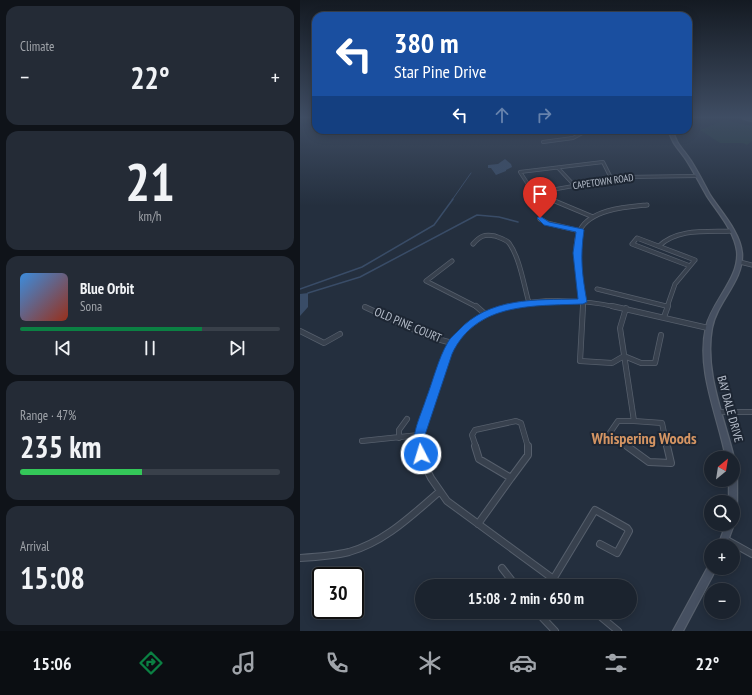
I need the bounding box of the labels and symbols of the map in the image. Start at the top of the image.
street label: CAPETOWN ROAD [572,171,634,192]
pin [523,177,557,218]
street label: OLD PINE COURT [372,304,445,346]
street label: BAY DALE DRIVE [714,374,747,444]
district label: Whispering Woods [590,428,697,448]
position arrow [400,433,442,475]
north arrow [704,451,740,487]
speed limit sign: 30 [312,567,364,619]

